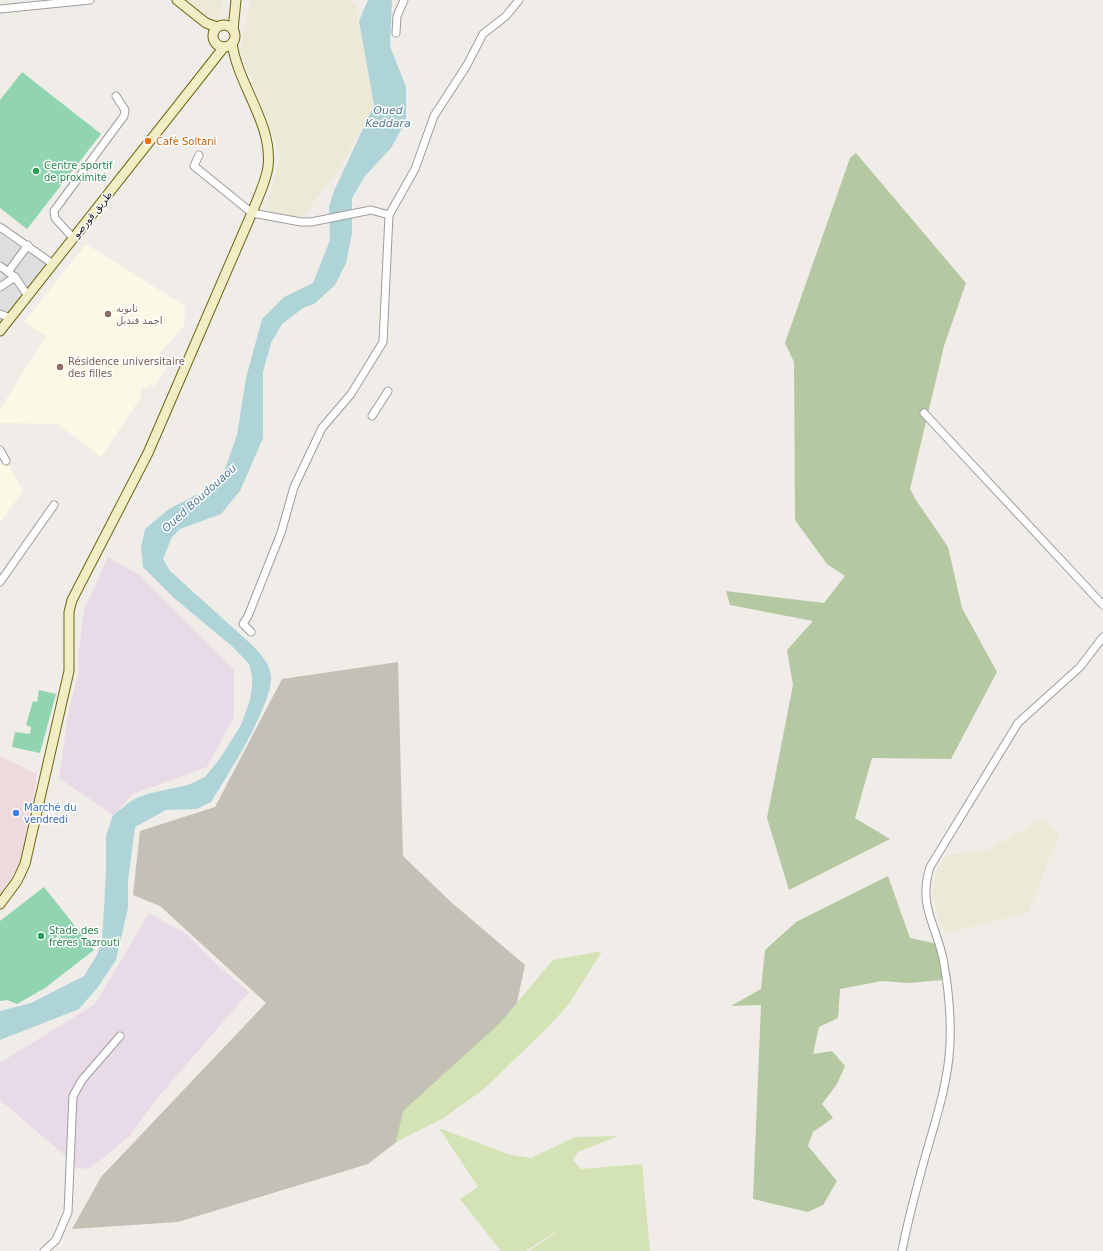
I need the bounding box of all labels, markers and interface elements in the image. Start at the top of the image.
water label: Oued Keddara [365,104,411,130]
marker: Cafè Soltani [143,136,153,146]
place label: Cafè Soltani [156,136,216,147]
place label: Centre sportif de proximité [44,160,113,183]
marker: Centre sportif de proximité [31,166,41,176]
street label: طريق قورصو [70,189,114,240]
place label: ثانوية احمد قنديل [116,303,163,326]
marker: ثانوية احمد قنديل [103,309,113,319]
place label: Résidence universitaire des filles [68,356,185,379]
marker: Résidence universitaire des filles [55,362,65,372]
water label: Oued Boudouaou [160,462,239,535]
place label: Marché du vendredi [24,802,77,825]
marker: Marché du vendredi [11,808,21,818]
place label: Stade des frères Tazrouti [49,925,120,948]
marker: Stade des frères Tazrouti [36,931,46,941]

